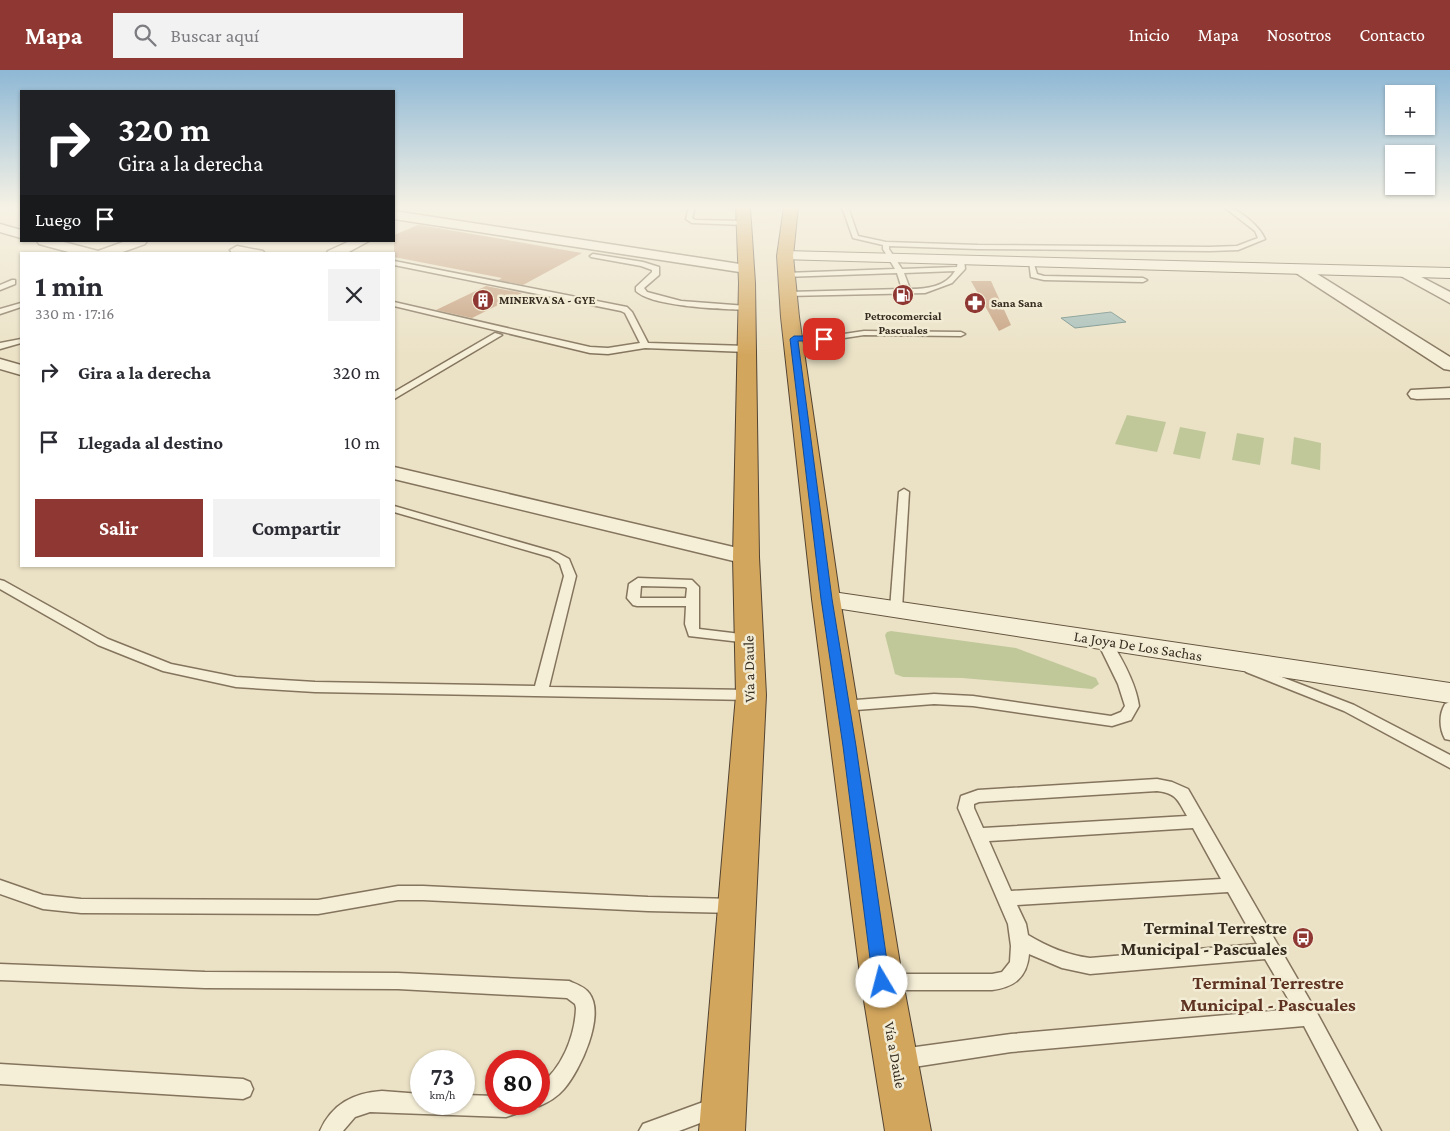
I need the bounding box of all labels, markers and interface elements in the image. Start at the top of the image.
search box [113,13,463,58]
icon: search [131,21,159,49]
text: Mapa [25,22,83,49]
text: Buscar aquí [171,25,259,46]
text: Inicio [1129,25,1170,45]
text: Mapa [1198,25,1239,45]
text: Nosotros [1267,25,1331,45]
text: Contacto [1359,25,1425,45]
map controls [1385,85,1435,195]
button: + [1385,85,1435,135]
icon: right [35,110,100,175]
text: 320 m [118,110,210,149]
button: − [1385,145,1435,195]
text: Gira a la derecha [118,151,263,176]
icon: arrive [91,205,119,233]
text: Luego [35,209,81,230]
text: 1 min [35,269,103,302]
button: close [328,269,380,321]
fuel station icon: Petrocomercial Pascuales [891,283,915,307]
building icon: MINERVA SA - GYE [471,288,495,312]
pharmacy icon: Sana Sana [963,291,987,315]
place label: MINERVA SA - GYE [499,293,596,307]
place label: Sana Sana [991,296,1043,310]
text: 330 m · 17:16 [35,305,114,322]
place label: Petrocomercial Pascuales [864,309,942,337]
pin [803,318,845,360]
icon: arrive [810,325,838,353]
icon: right [35,358,63,386]
text: Gira a la derecha [78,362,211,383]
text: 320 m [332,362,380,383]
icon: arrive [35,428,63,456]
text: Llegada al destino [78,432,223,453]
text: 10 m [344,432,380,453]
button: Salir [35,499,203,557]
button: Compartir [213,499,380,557]
street label: La Joya De Los Sachas [1073,628,1203,665]
street label: Vía a Daule [740,635,758,703]
place label: Terminal Terrestre Municipal - Pascuales [1121,918,1287,959]
bus stop icon: Terminal Terrestre Municipal - Pascuales [1291,926,1315,950]
position arrow [855,955,907,1007]
district label: Terminal Terrestre Municipal - Pascuales [1180,972,1356,1015]
street label: Vía a Daule [881,1021,909,1090]
speed limit sign: 80 [485,1050,550,1115]
text: 73 [430,1063,455,1090]
text: km/h [430,1088,455,1102]

